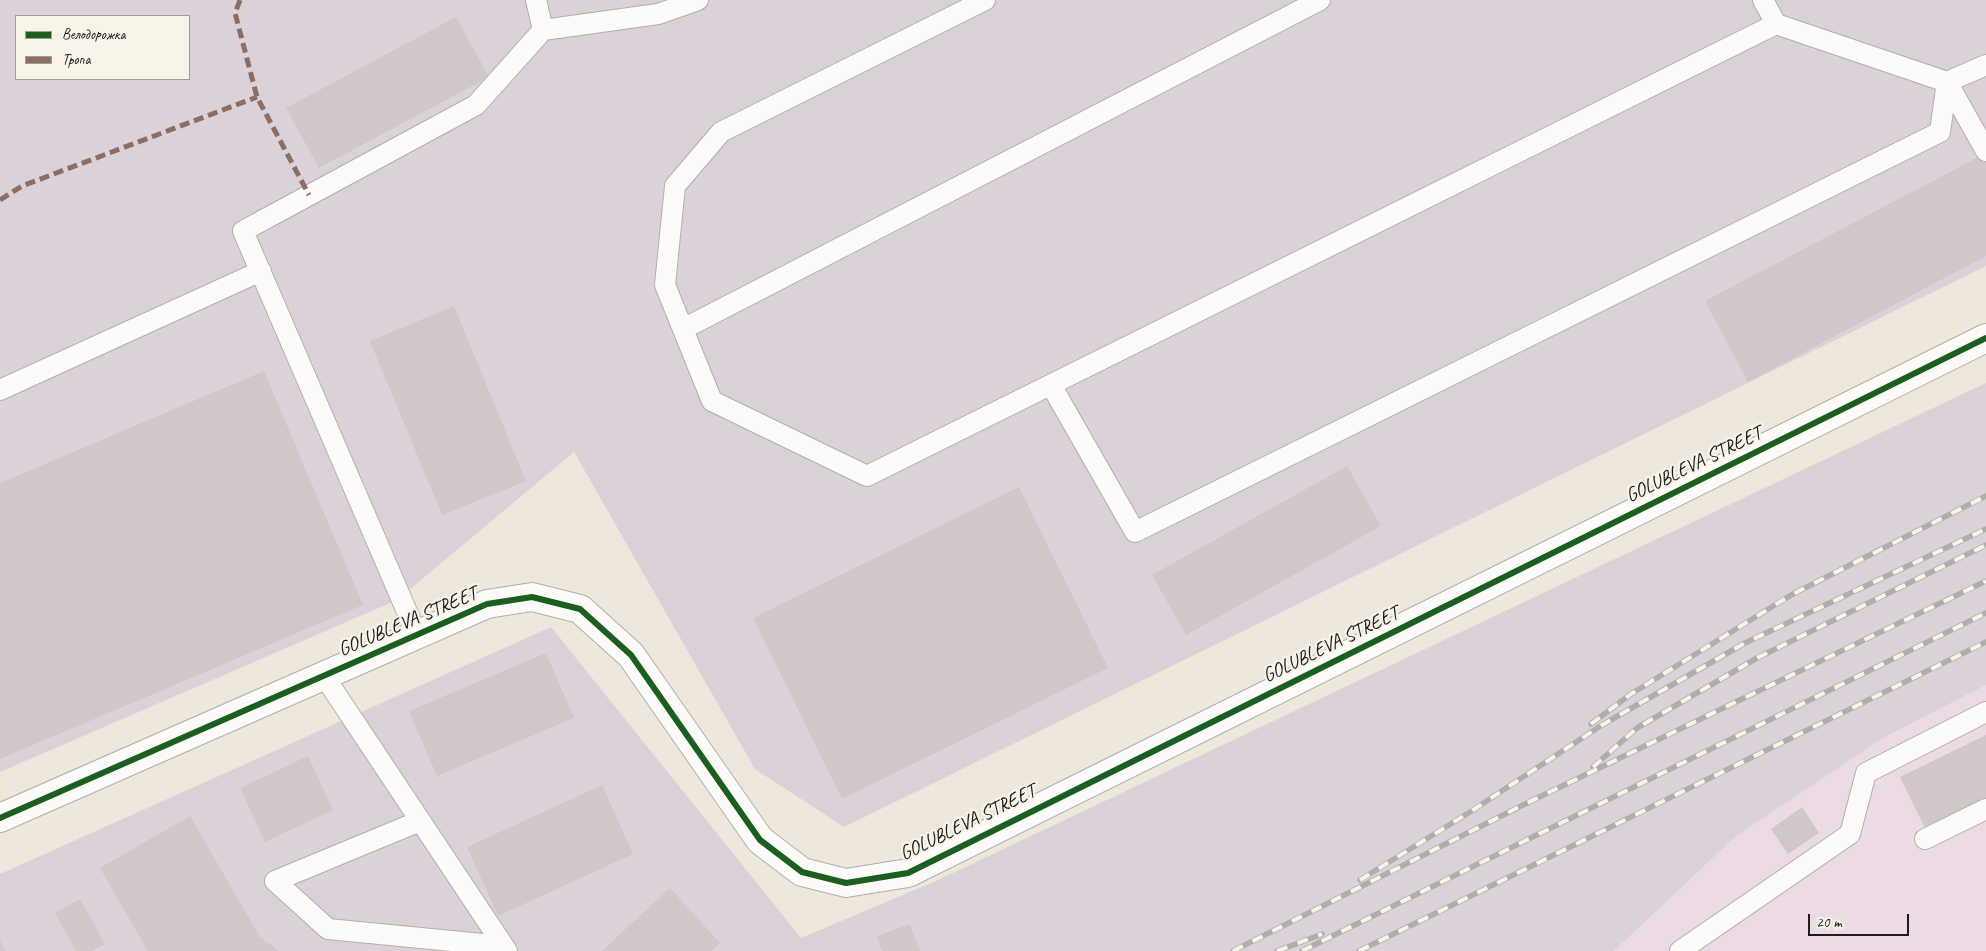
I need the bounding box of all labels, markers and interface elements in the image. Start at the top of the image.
legend [15,15,190,80]
text: Велодорожка [62,25,125,44]
text: Тропа [62,50,90,69]
street label: GOLUBLEVA STREET [1622,422,1766,508]
street label: GOLUBLEVA STREET [335,582,481,662]
street label: GOLUBLEVA STREET [1259,602,1403,688]
street label: GOLUBLEVA STREET [896,780,1040,866]
scale bar [1811,904,1912,936]
text: 20 m [1816,913,1842,932]

